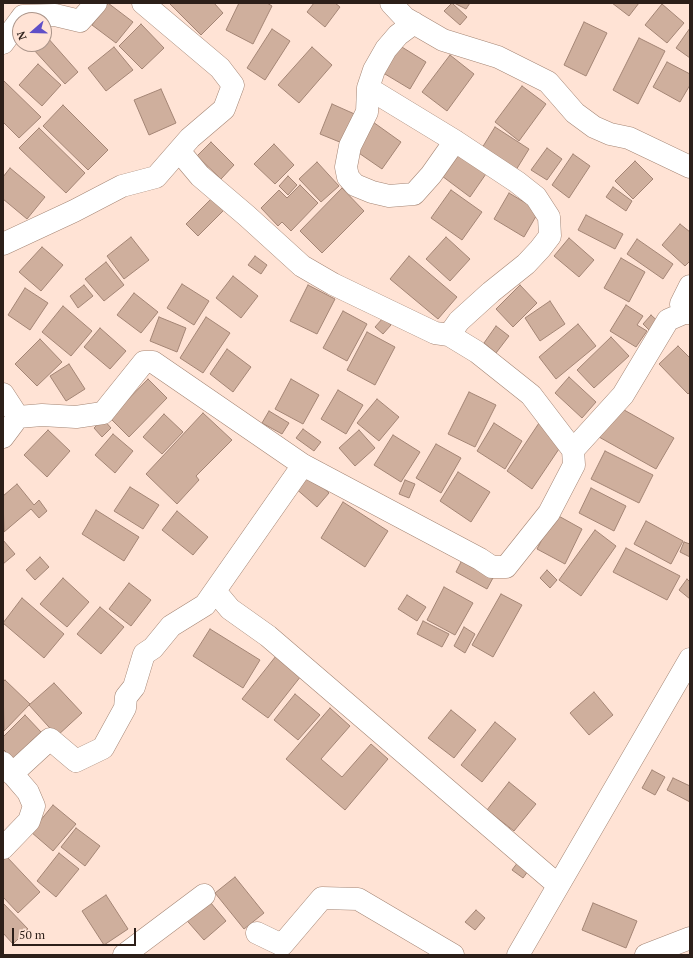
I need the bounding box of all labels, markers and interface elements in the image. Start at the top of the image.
north arrow [12,12,52,52]
text: N [14,29,30,42]
scale bar [14,920,138,946]
text: 50 m [19,927,45,942]

